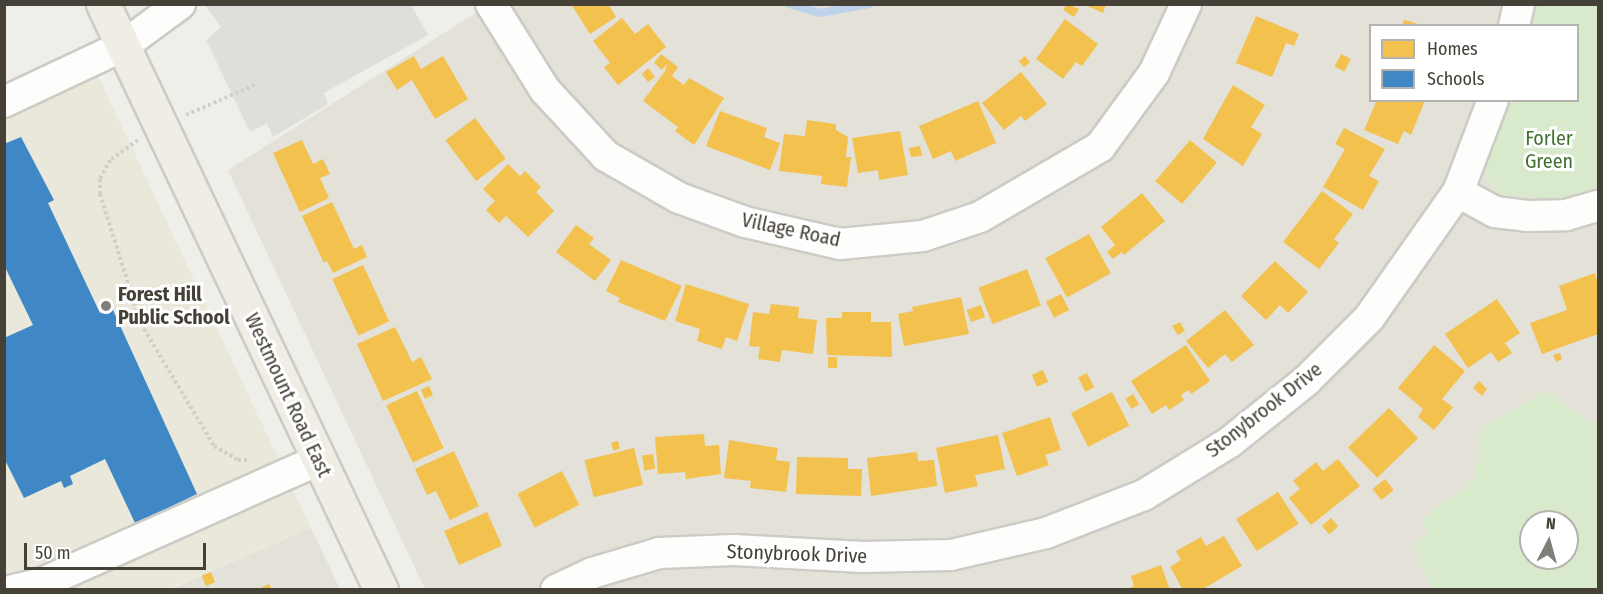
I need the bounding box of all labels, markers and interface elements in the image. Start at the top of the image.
legend [1369,24,1579,102]
text: Homes [1427,38,1478,60]
text: Schools [1427,68,1485,90]
park label: Forler Green [1525,126,1573,173]
street label: Village Road [739,208,843,252]
place label: Forest Hill Public School [118,282,230,329]
marker: Forest Hill Public School [99,299,113,313]
street label: Westmount Road East [240,309,336,481]
street label: Stonybrook Drive [1201,357,1327,463]
north arrow [1519,510,1579,570]
text: N [1545,514,1556,534]
scale bar [27,531,208,569]
street label: Stonybrook Drive [726,540,868,568]
text: 50 m [35,542,71,564]

